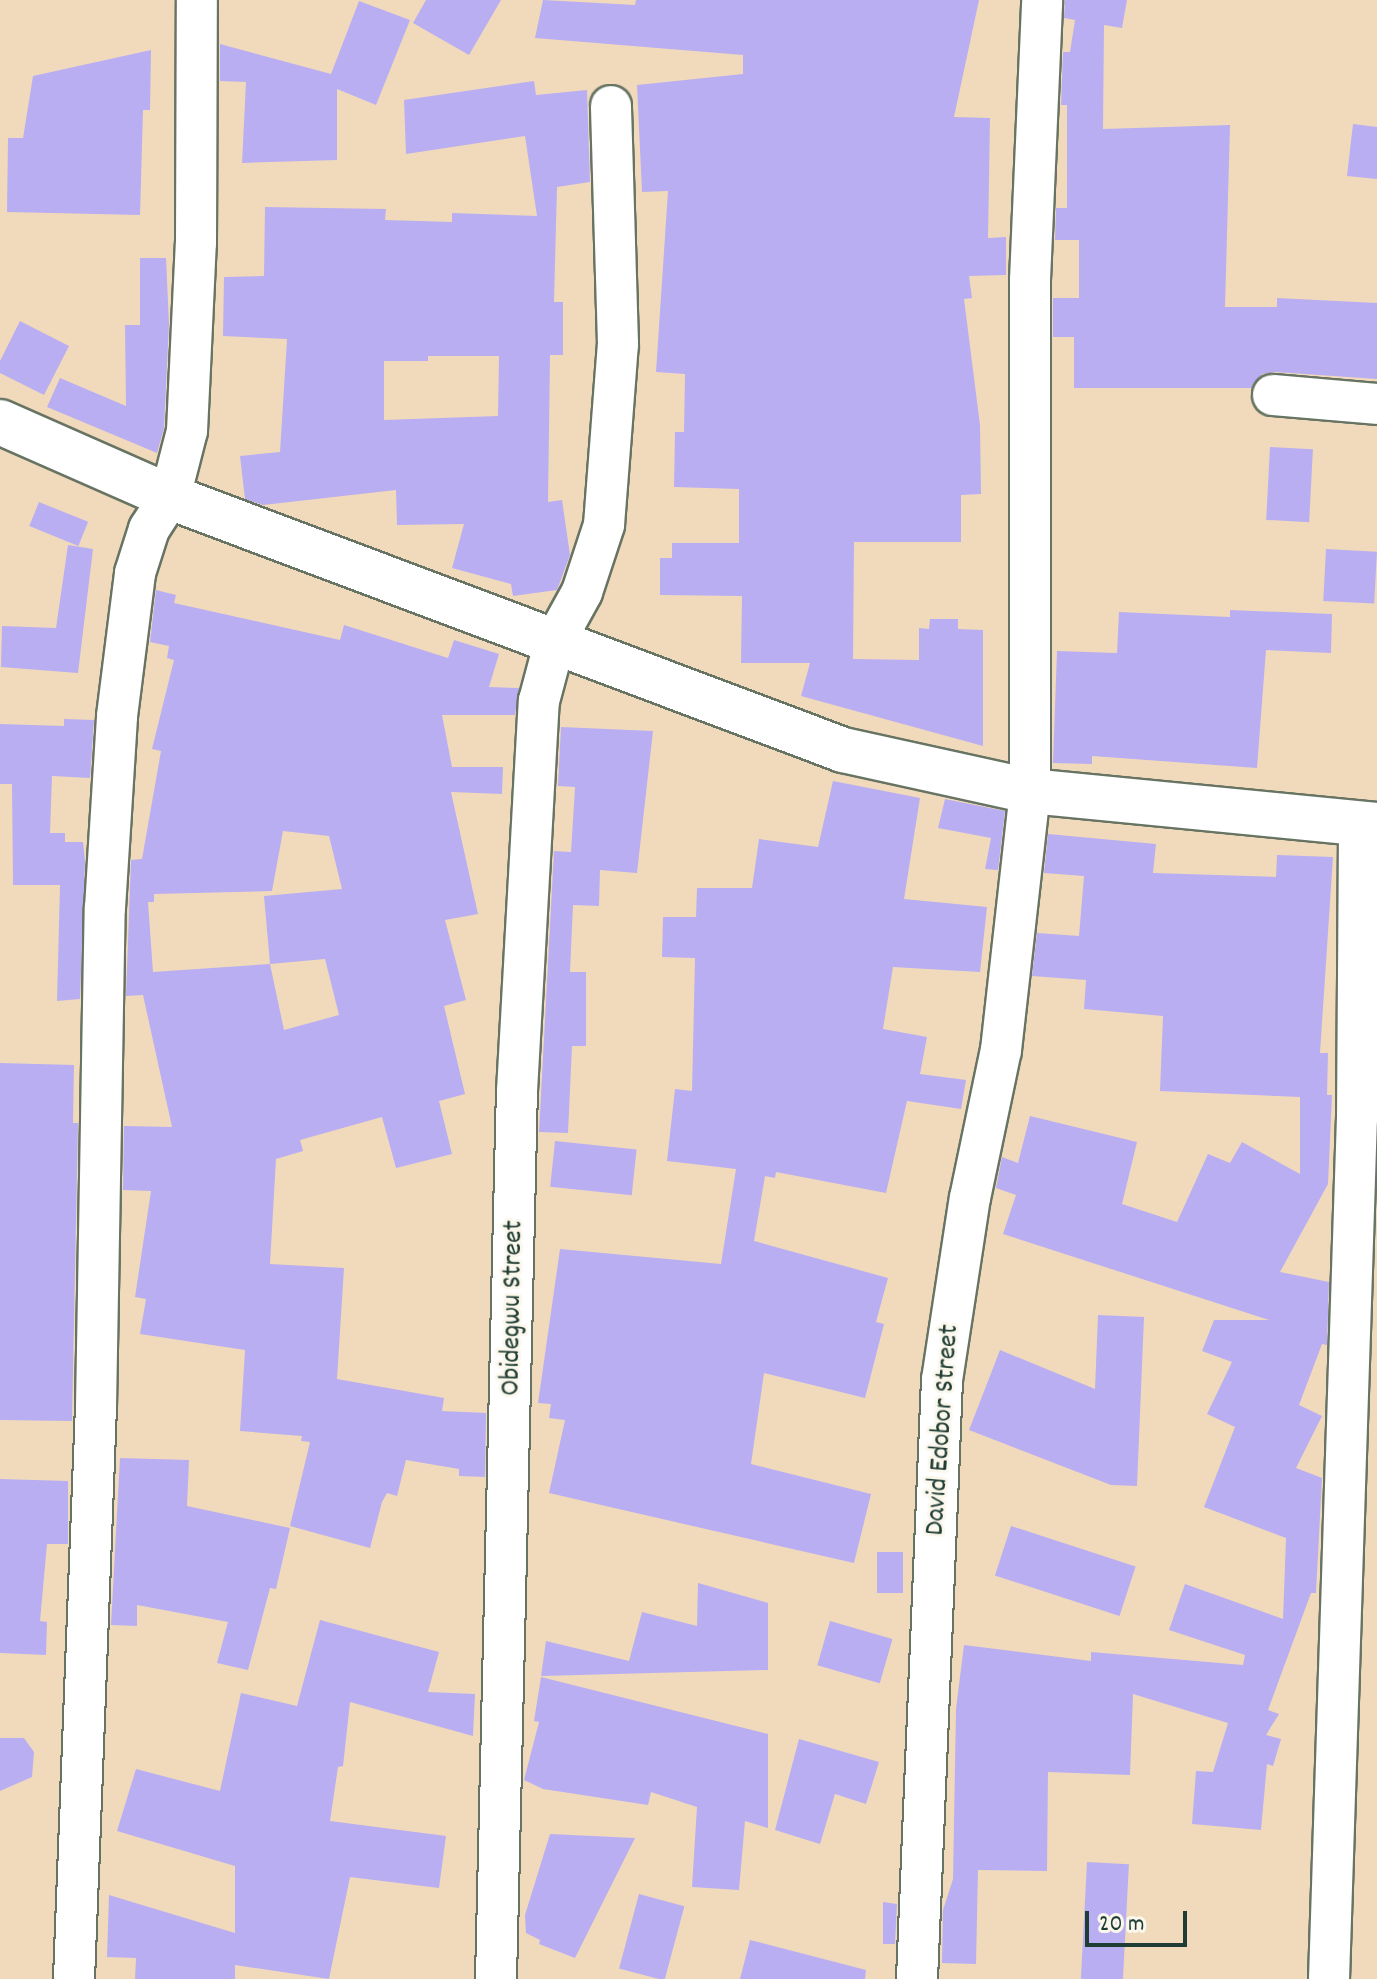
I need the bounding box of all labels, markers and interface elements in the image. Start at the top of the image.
street label: Obidegwu Street [496,1220,532,1396]
street label: David Edobor Street [920,1323,968,1537]
scale bar [1089,1895,1191,1945]
text: 20 m [1099,1908,1145,1942]

